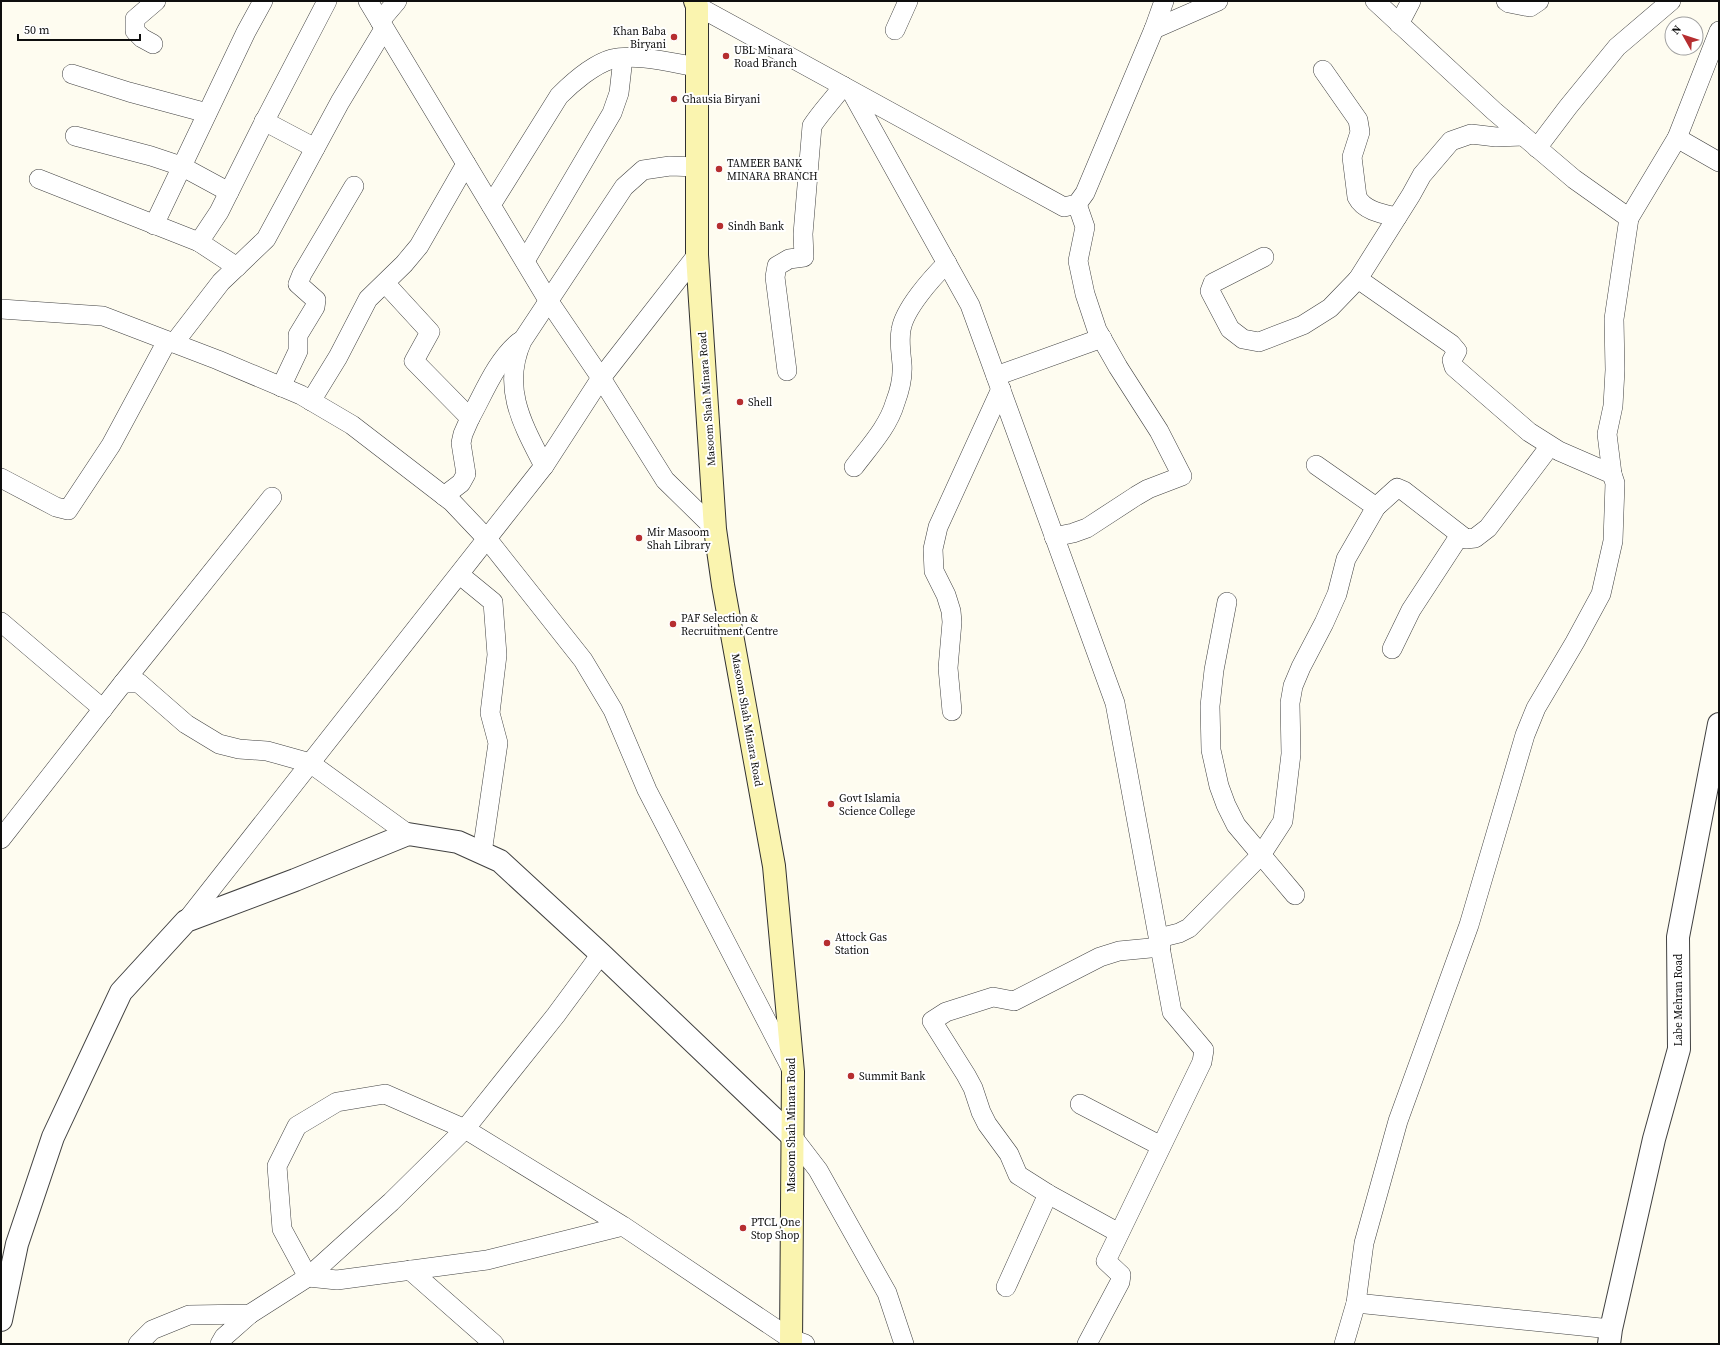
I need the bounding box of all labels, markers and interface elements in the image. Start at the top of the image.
scale bar [18,16,140,42]
north arrow [1664,16,1704,56]
text: 50 m [24,22,50,38]
text: N [1668,22,1685,38]
place label: Khan Baba Biryani [613,24,666,52]
marker: Khan Baba Biryani [669,32,679,42]
place label: UBL Minara Road Branch [734,43,797,71]
marker: UBL Minara Road Branch [721,51,731,61]
place label: Ghausia Biryani [682,92,760,107]
marker: Ghausia Biryani [669,94,679,104]
place label: TAMEER BANK MINARA BRANCH [727,156,818,184]
marker: TAMEER BANK MINARA BRANCH [714,164,724,174]
place label: Sindh Bank [728,219,785,234]
marker: Sindh Bank [715,221,725,231]
street label: Masoom Shah Minara Road [695,331,719,467]
place label: Shell [748,395,772,410]
marker: Shell [735,397,745,407]
place label: Mir Masoom Shah Library [647,525,711,553]
marker: Mir Masoom Shah Library [634,533,644,543]
place label: PAF Selection & Recruitment Centre [681,611,778,639]
marker: PAF Selection & Recruitment Centre [668,619,678,629]
street label: Masoom Shah Minara Road [728,652,766,788]
place label: Govt Islamia Science College [839,791,916,819]
marker: Govt Islamia Science College [826,799,836,809]
place label: Attock Gas Station [835,930,887,958]
marker: Attock Gas Station [822,938,832,948]
street label: Labe Mehran Road [1671,953,1686,1046]
street label: Masoom Shah Minara Road [784,1057,799,1192]
place label: Summit Bank [859,1069,926,1084]
marker: Summit Bank [846,1071,856,1081]
place label: PTCL One Stop Shop [751,1215,801,1243]
marker: PTCL One Stop Shop [738,1223,748,1233]

